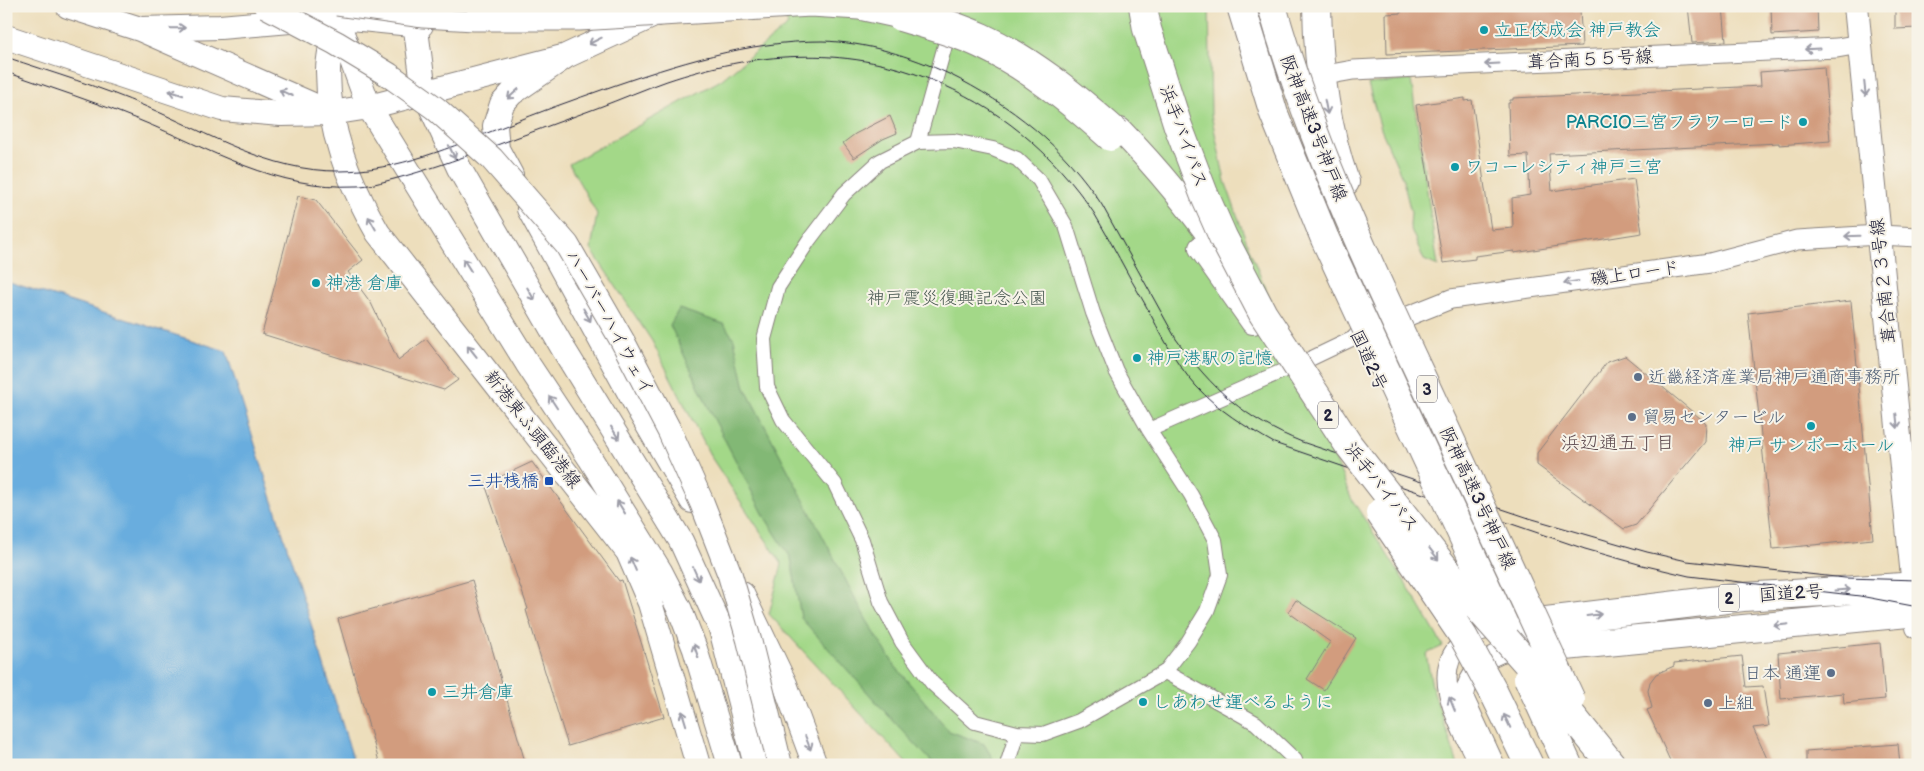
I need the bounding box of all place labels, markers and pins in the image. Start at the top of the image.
place label: 立正佼成会 神戸教会 [1494,20,1661,41]
marker: 立正佼成会 神戸教会 [1478,24,1490,36]
place label: PARCIO三宮フラワーロード [1566,112,1793,133]
marker: PARCIO三宮フラワーロード [1797,116,1809,128]
place label: ワコーレシティ神戸三宮 [1465,157,1662,178]
marker: ワコーレシティ神戸三宮 [1449,161,1461,173]
place label: 神港 倉庫 [326,273,403,294]
marker: 神港 倉庫 [310,277,322,289]
place label: 神戸港駅の記憶 [1147,348,1273,369]
marker: 神戸港駅の記憶 [1131,352,1143,364]
place label: 近畿経済産業局神戸通商事務所 [1648,367,1900,388]
marker: 近畿経済産業局神戸通商事務所 [1632,371,1644,383]
place label: 貿易センタービル [1642,407,1785,428]
marker: 貿易センタービル [1626,411,1638,423]
marker: 神戸 サンボーホール [1805,420,1817,432]
place label: 神戸 サンボーホール [1728,435,1894,456]
place label: 三井桟橋 [467,471,539,492]
marker: 三井桟橋 [543,475,555,487]
place label: 日本 通運 [1744,663,1821,684]
marker: 日本 通運 [1825,667,1837,679]
place label: 三井倉庫 [442,682,514,703]
marker: 三井倉庫 [426,686,438,698]
place label: しあわせ運べるように [1153,692,1333,713]
place label: 上組 [1718,693,1754,714]
marker: しあわせ運べるように [1137,696,1149,708]
marker: 上組 [1702,697,1714,709]

